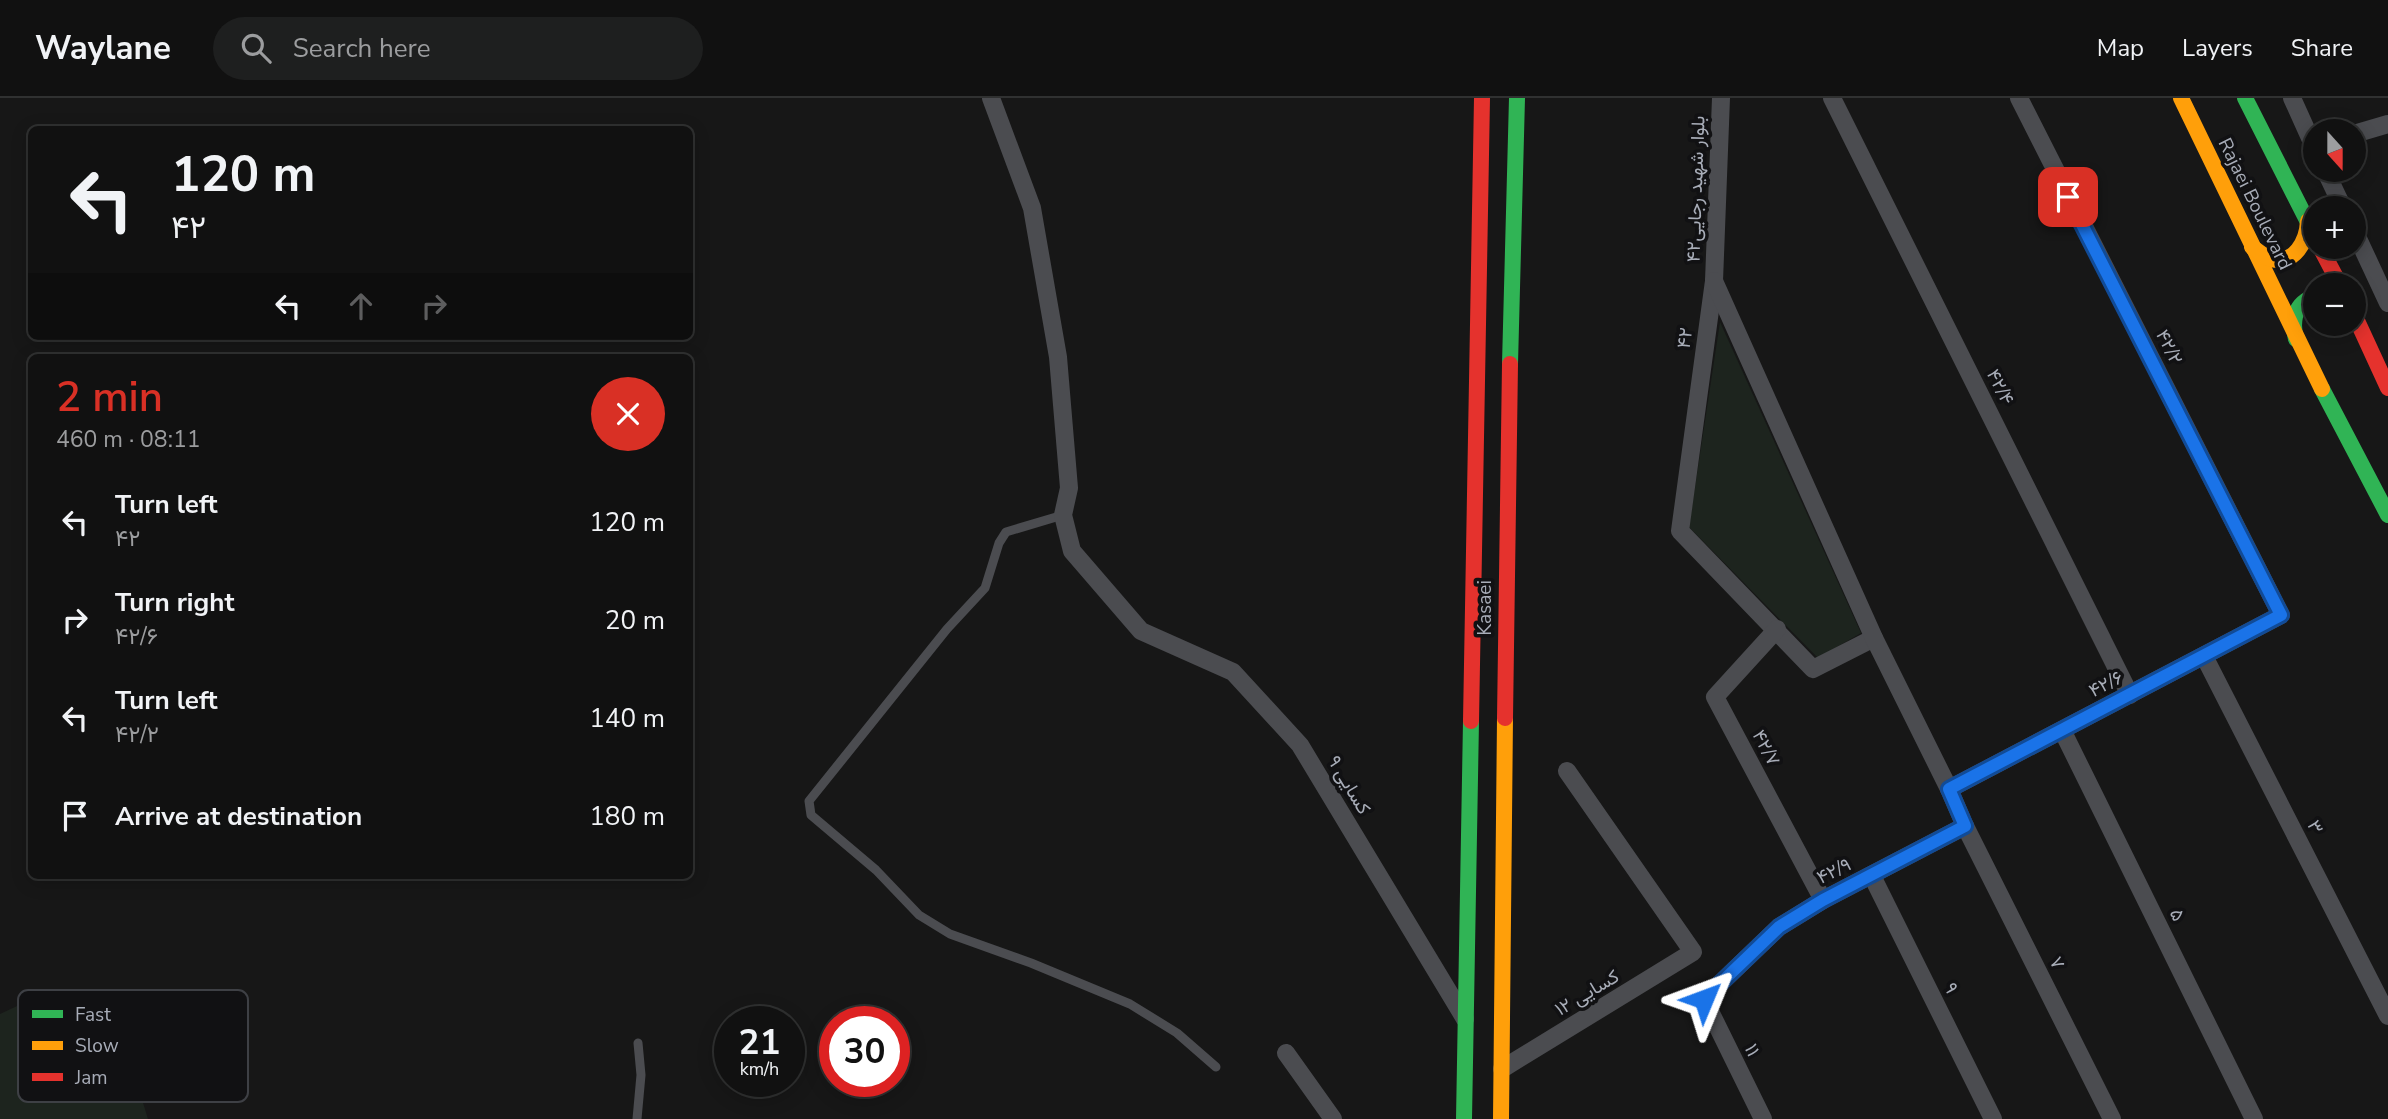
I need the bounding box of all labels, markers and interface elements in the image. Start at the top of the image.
search box [213,17,703,80]
text: Waylane [35,26,171,71]
icon: search [237,29,275,67]
text: Search here [293,31,431,66]
text: Map [2097,32,2144,64]
text: Layers [2182,32,2253,64]
text: Share [2291,32,2353,64]
street label: بلوار شهید رجایی۴۲ [1680,115,1712,263]
north arrow [2303,119,2366,182]
map controls [2303,119,2366,336]
street label: Rajaei Boulevard [2212,134,2298,274]
text: 120 m [171,141,315,208]
icon: left [56,154,147,245]
pin [2038,167,2098,227]
icon: arrive [2049,178,2087,216]
button: + [2303,196,2366,259]
text: ۴۲ [171,206,206,249]
button: − [2303,273,2366,336]
icon: left [269,287,307,325]
icon: ahead [342,287,380,325]
icon: right [415,287,453,325]
street label: ۴۲/۲ [2149,325,2189,369]
street label: ۴۲ [1671,326,1699,350]
street label: ۴۲/۴ [1980,365,2020,410]
text: 2 min [56,369,163,426]
button: close [591,377,665,451]
text: 460 m · 08:11 [56,424,201,455]
text: Turn left [115,487,218,522]
icon: left [56,503,94,541]
text: 120 m [589,505,665,540]
text: ۴۲ [115,523,140,554]
street label: Kasaei [1472,580,1498,636]
text: Turn right [115,585,234,620]
icon: right [56,601,94,639]
text: 20 m [605,603,665,638]
text: ۴۲/۶ [115,621,158,652]
street label: ۴۲/۶ [2084,664,2128,704]
text: Turn left [115,683,218,718]
icon: left [56,699,94,737]
text: 140 m [589,701,665,736]
text: ۴۲/۲ [115,719,159,750]
street label: ۴۲/۷ [1746,725,1786,771]
street label: ۹ کسایی [1321,751,1377,819]
icon: arrive [56,797,94,835]
text: Arrive at destination [115,799,362,834]
text: 180 m [589,799,665,834]
street label: ۳ [2301,816,2329,838]
street label: ۴۲/۹ [1812,852,1856,890]
street label: ۵ [2163,904,2191,926]
street label: ۷ [2043,952,2071,974]
position arrow [1667,962,1741,1036]
street label: ۱۲ کسایی [1550,964,1624,1022]
street label: ۹ [1937,978,1965,998]
legend [18,990,248,1102]
text: Fast [75,1002,111,1028]
speed limit sign: 30 [819,1006,910,1097]
text: 21 [738,1019,781,1066]
text: Slow [75,1033,119,1059]
street label: ۱۱ [1738,1039,1766,1061]
text: km/h [740,1057,779,1081]
text: Jam [74,1065,108,1091]

